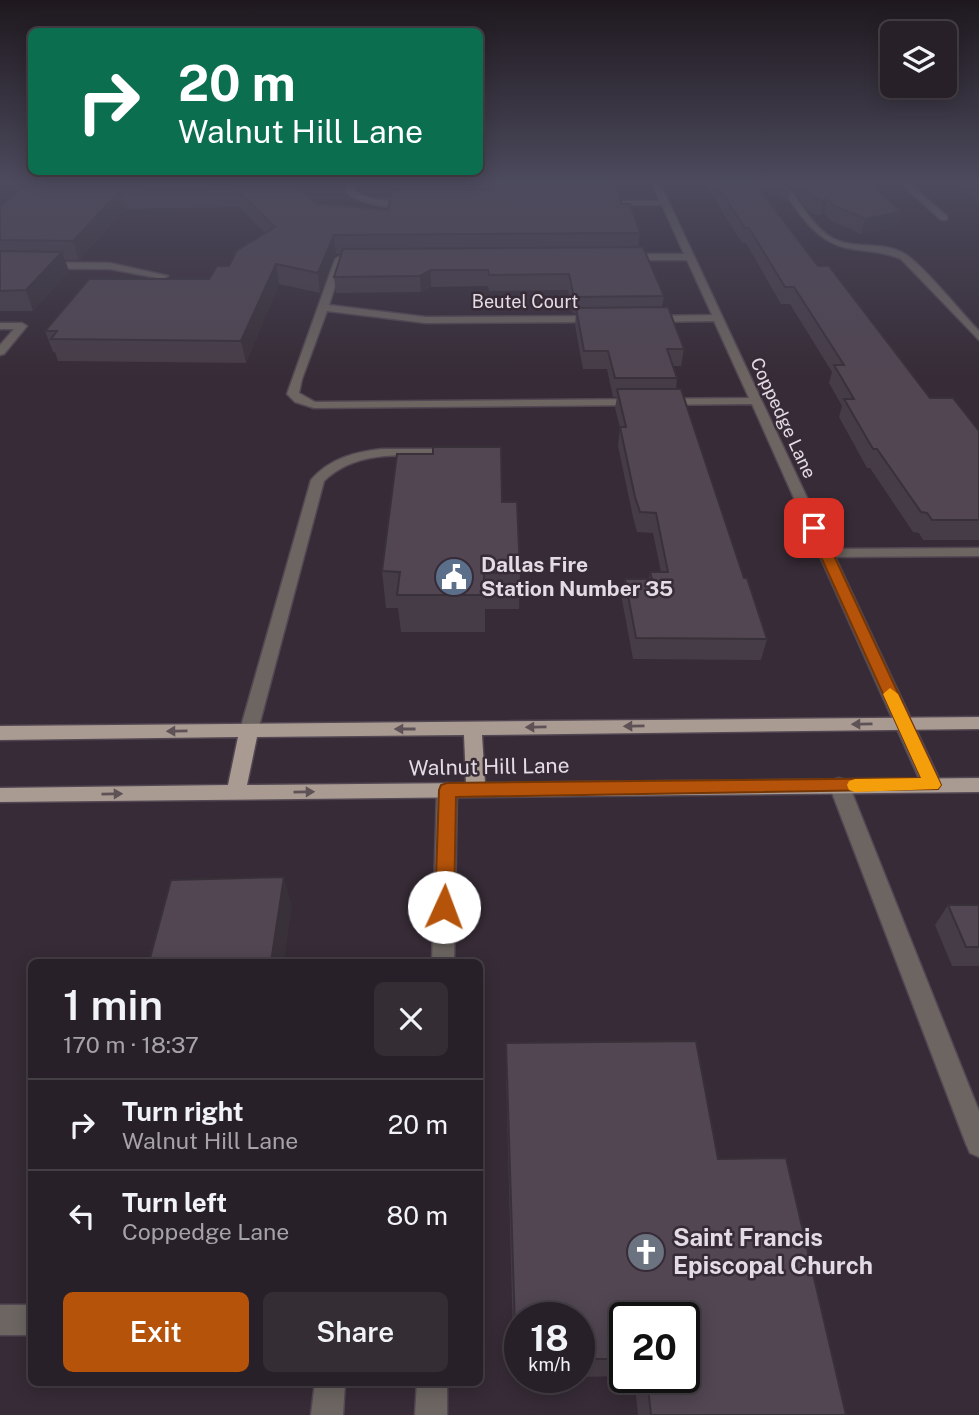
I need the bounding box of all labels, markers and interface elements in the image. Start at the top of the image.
map controls [880,21,957,98]
button: layers [880,21,957,98]
text: 20 m [178,54,296,112]
icon: right [63,56,154,147]
text: Walnut Hill Lane [178,113,423,150]
street label: Beutel Court [472,291,578,312]
street label: Coppedge Lane [746,354,821,482]
pin [784,498,844,558]
icon: arrive [795,509,833,547]
place label: Dallas Fire Station Number 35 [481,552,673,601]
public building icon: Dallas Fire Station Number 35 [433,556,475,598]
one-way arrow [851,718,873,730]
one-way arrow [623,720,645,732]
one-way arrow [525,722,547,733]
one-way arrow [394,723,416,735]
one-way arrow [166,725,188,737]
street label: Walnut Hill Lane [408,753,570,780]
one-way arrow [294,786,316,798]
one-way arrow [101,788,123,800]
position arrow [407,870,481,944]
text: 1 min [63,980,163,1029]
button: close [374,982,448,1056]
text: 170 m · 18:37 [63,1031,199,1058]
text: Turn right [122,1096,244,1127]
icon: right [63,1106,101,1144]
text: 20 m [388,1109,448,1140]
text: Walnut Hill Lane [122,1127,298,1154]
text: Turn left [122,1187,227,1218]
icon: left [63,1197,101,1235]
text: 80 m [387,1200,448,1231]
text: Coppedge Lane [122,1218,289,1245]
place label: Saint Francis Episcopal Church [673,1223,873,1279]
church icon: Saint Francis Episcopal Church [625,1231,667,1273]
button: Exit [63,1292,249,1372]
button: Share [263,1292,448,1372]
speed limit sign: 20 [609,1302,700,1393]
text: 18 [530,1318,569,1359]
text: km/h [528,1354,571,1375]

